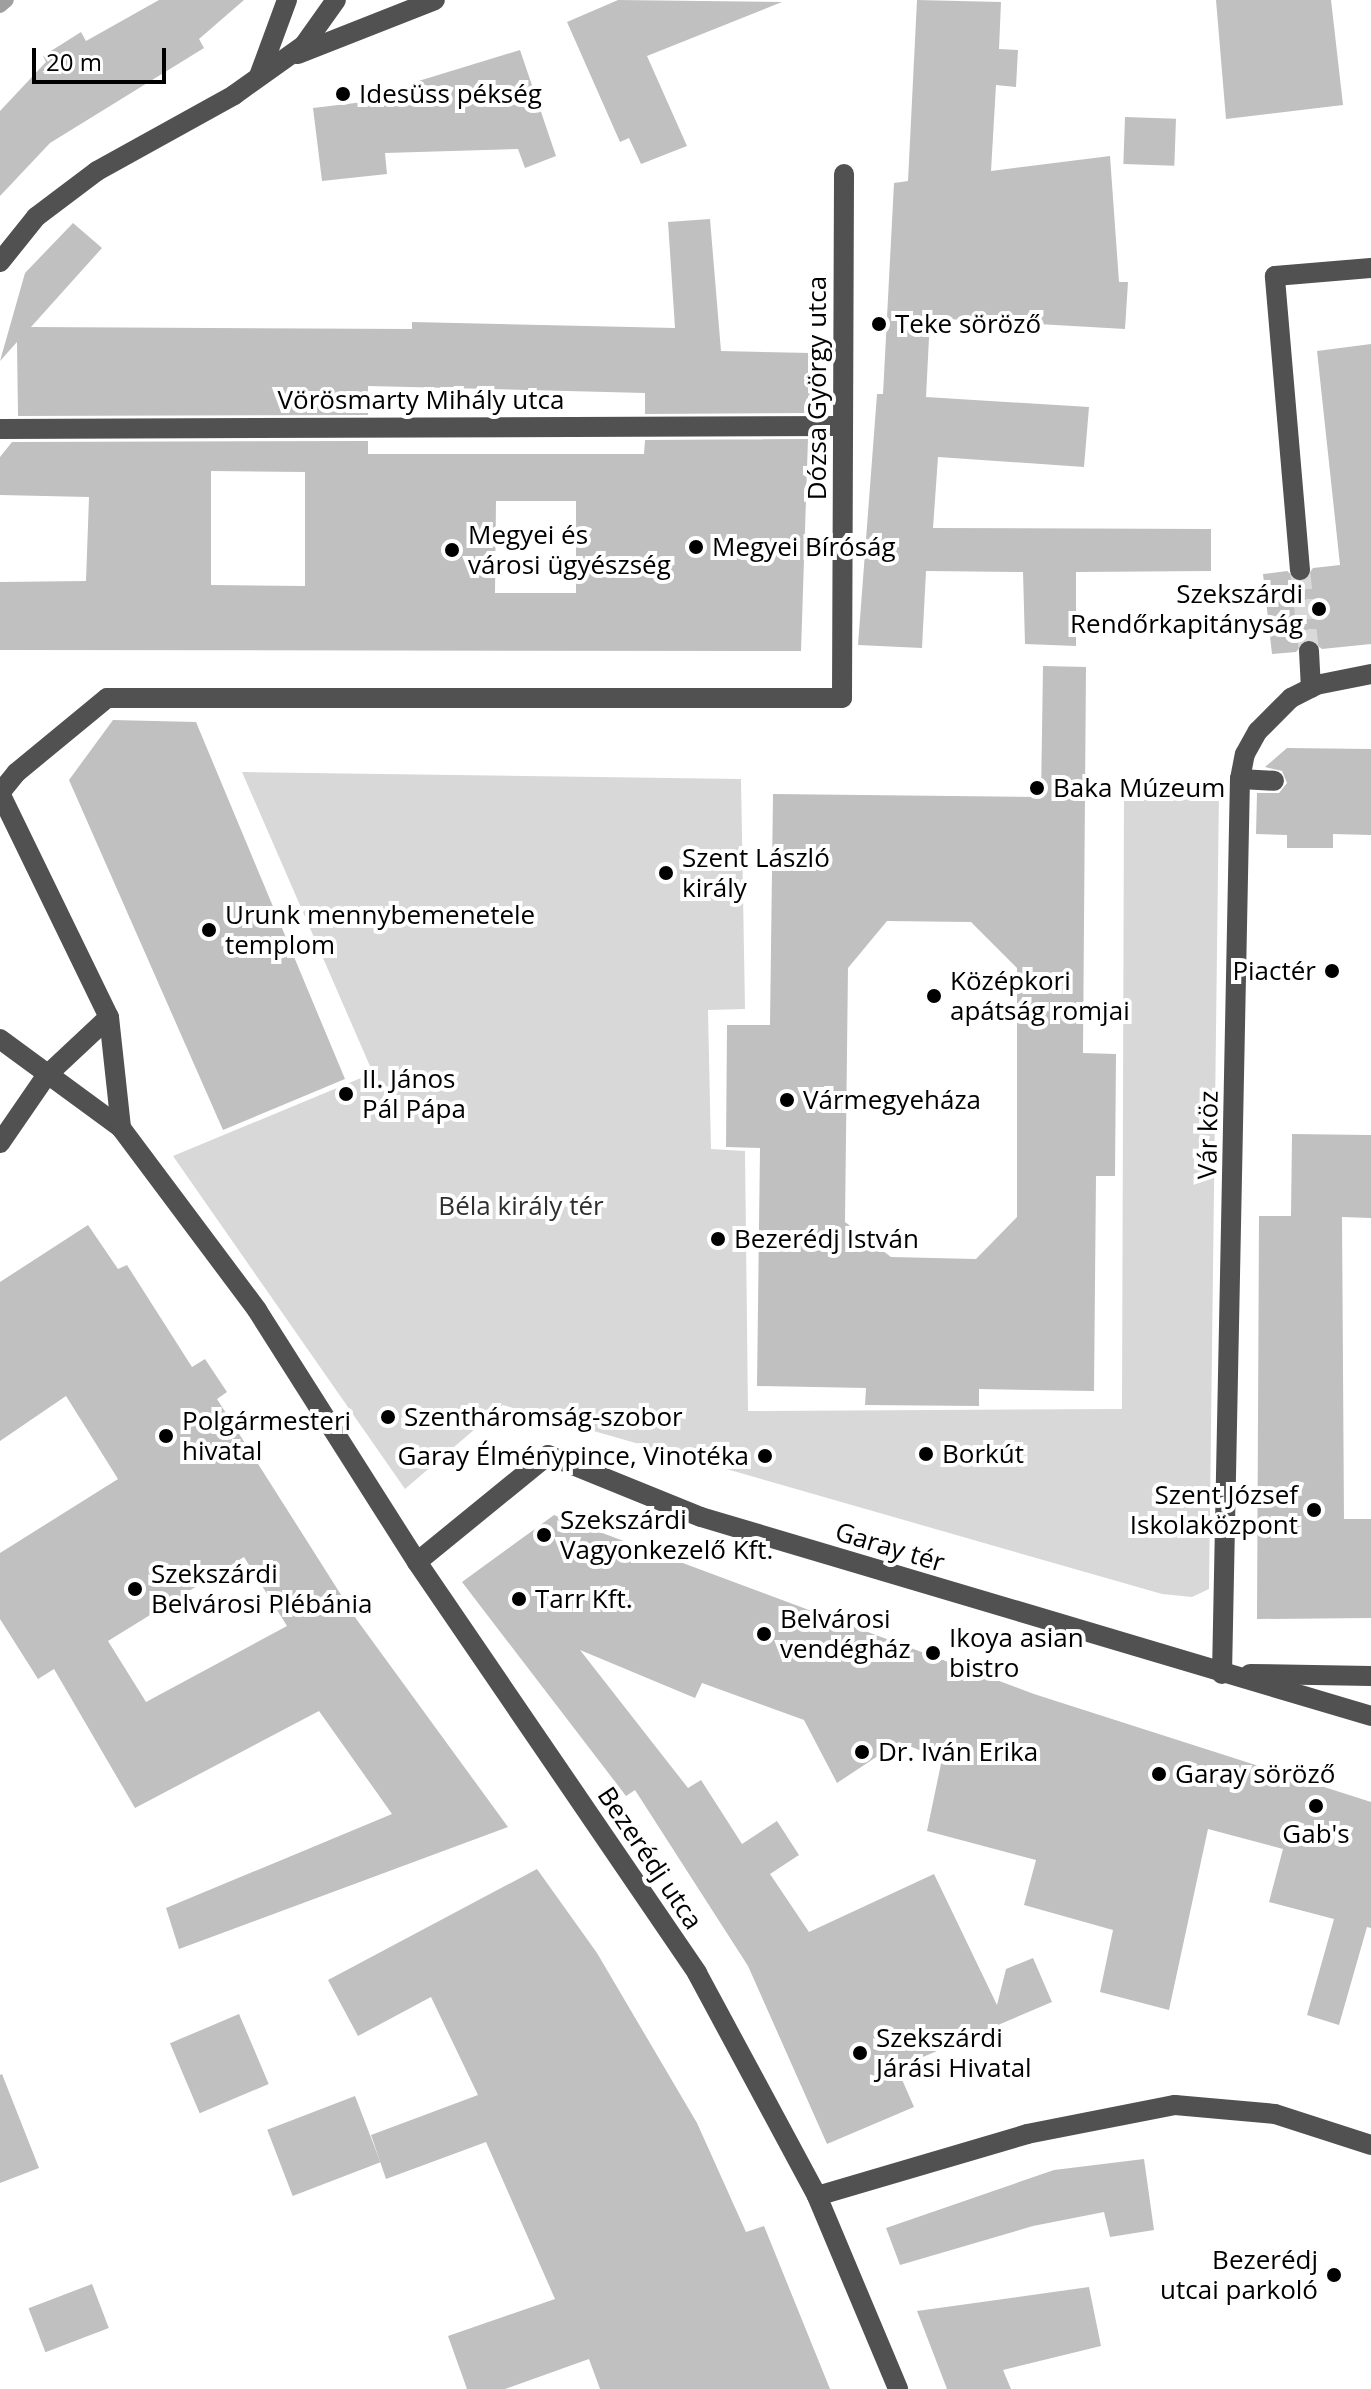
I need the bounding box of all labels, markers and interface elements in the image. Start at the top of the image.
scale bar [36,32,170,82]
text: 20 m [46,45,102,78]
place label: Idesüss pékség [359,78,542,110]
marker: Idesüss pékség [334,85,352,103]
street label: Dózsa György utca [801,276,833,500]
place label: Teke söröző [895,308,1041,340]
marker: Teke söröző [870,315,888,333]
street label: Vörösmarty Mihály utca [278,384,564,416]
place label: Megyei és városi ügyészség [468,519,671,580]
place label: Megyei Bíróság [712,531,896,563]
marker: Megyei Bíróság [687,538,705,556]
marker: Megyei és városi ügyészség [443,541,461,559]
place label: Szekszárdi Rendőrkapitányság [1070,578,1303,640]
marker: Szekszárdi Rendőrkapitányság [1310,600,1328,618]
place label: Baka Múzeum [1053,772,1225,804]
marker: Baka Múzeum [1028,779,1046,797]
place label: Szent László király [682,842,830,904]
marker: Szent László király [657,864,675,882]
place label: Urunk mennybemenetele templom [225,899,535,960]
marker: Urunk mennybemenetele templom [200,921,218,939]
place label: Piactér [1232,955,1316,987]
marker: Piactér [1323,962,1341,980]
place label: Középkori apátság romjai [950,965,1130,1026]
marker: Középkori apátság romjai [925,987,943,1005]
place label: II. János Pál Pápa [362,1063,466,1124]
place label: Vármegyeháza [803,1084,981,1116]
marker: II. János Pál Pápa [337,1085,355,1103]
street label: Vár köz [1192,1090,1224,1180]
marker: Vármegyeháza [778,1091,796,1109]
park label: Béla király tér [438,1190,604,1222]
place label: Bezerédj István [734,1223,919,1255]
marker: Bezerédj István [709,1230,727,1248]
place label: Szentháromság-szobor [404,1401,683,1433]
place label: Polgármesteri hivatal [182,1405,351,1466]
marker: Szentháromság-szobor [379,1408,397,1426]
marker: Polgármesteri hivatal [157,1427,175,1445]
place label: Borkút [942,1438,1024,1470]
place label: Garay Élménypince, Vinotéka [398,1440,749,1472]
marker: Borkút [917,1445,935,1463]
marker: Garay Élménypince, Vinotéka [756,1447,774,1465]
place label: Szent József Iskolaközpont [1130,1479,1298,1540]
marker: Szent József Iskolaközpont [1305,1501,1323,1519]
place label: Szekszárdi Vagyonkezelő Kft. [560,1504,773,1566]
street label: Garay tér [832,1516,948,1578]
marker: Szekszárdi Vagyonkezelő Kft. [535,1526,553,1544]
place label: Szekszárdi Belvárosi Plébánia [151,1558,372,1620]
marker: Szekszárdi Belvárosi Plébánia [126,1580,144,1598]
place label: Tarr Kft. [535,1583,633,1615]
marker: Tarr Kft. [510,1590,528,1608]
place label: Belvárosi vendégház [780,1603,911,1664]
place label: Ikoya asian bistro [949,1622,1084,1684]
marker: Belvárosi vendégház [755,1625,773,1643]
marker: Ikoya asian bistro [924,1644,942,1662]
place label: Dr. Iván Erika [878,1736,1038,1768]
marker: Dr. Iván Erika [853,1743,871,1761]
place label: Garay söröző [1175,1758,1335,1790]
marker: Garay söröző [1150,1765,1168,1783]
street label: Bezerédj utca [591,1781,709,1935]
marker: Gab's [1307,1797,1325,1815]
place label: Gab's [1282,1818,1350,1850]
place label: Szekszárdi Járási Hivatal [876,2022,1032,2084]
marker: Szekszárdi Járási Hivatal [851,2044,869,2062]
place label: Bezerédj utcai parkoló [1160,2244,1318,2306]
marker: Bezerédj utcai parkoló [1325,2266,1343,2284]

